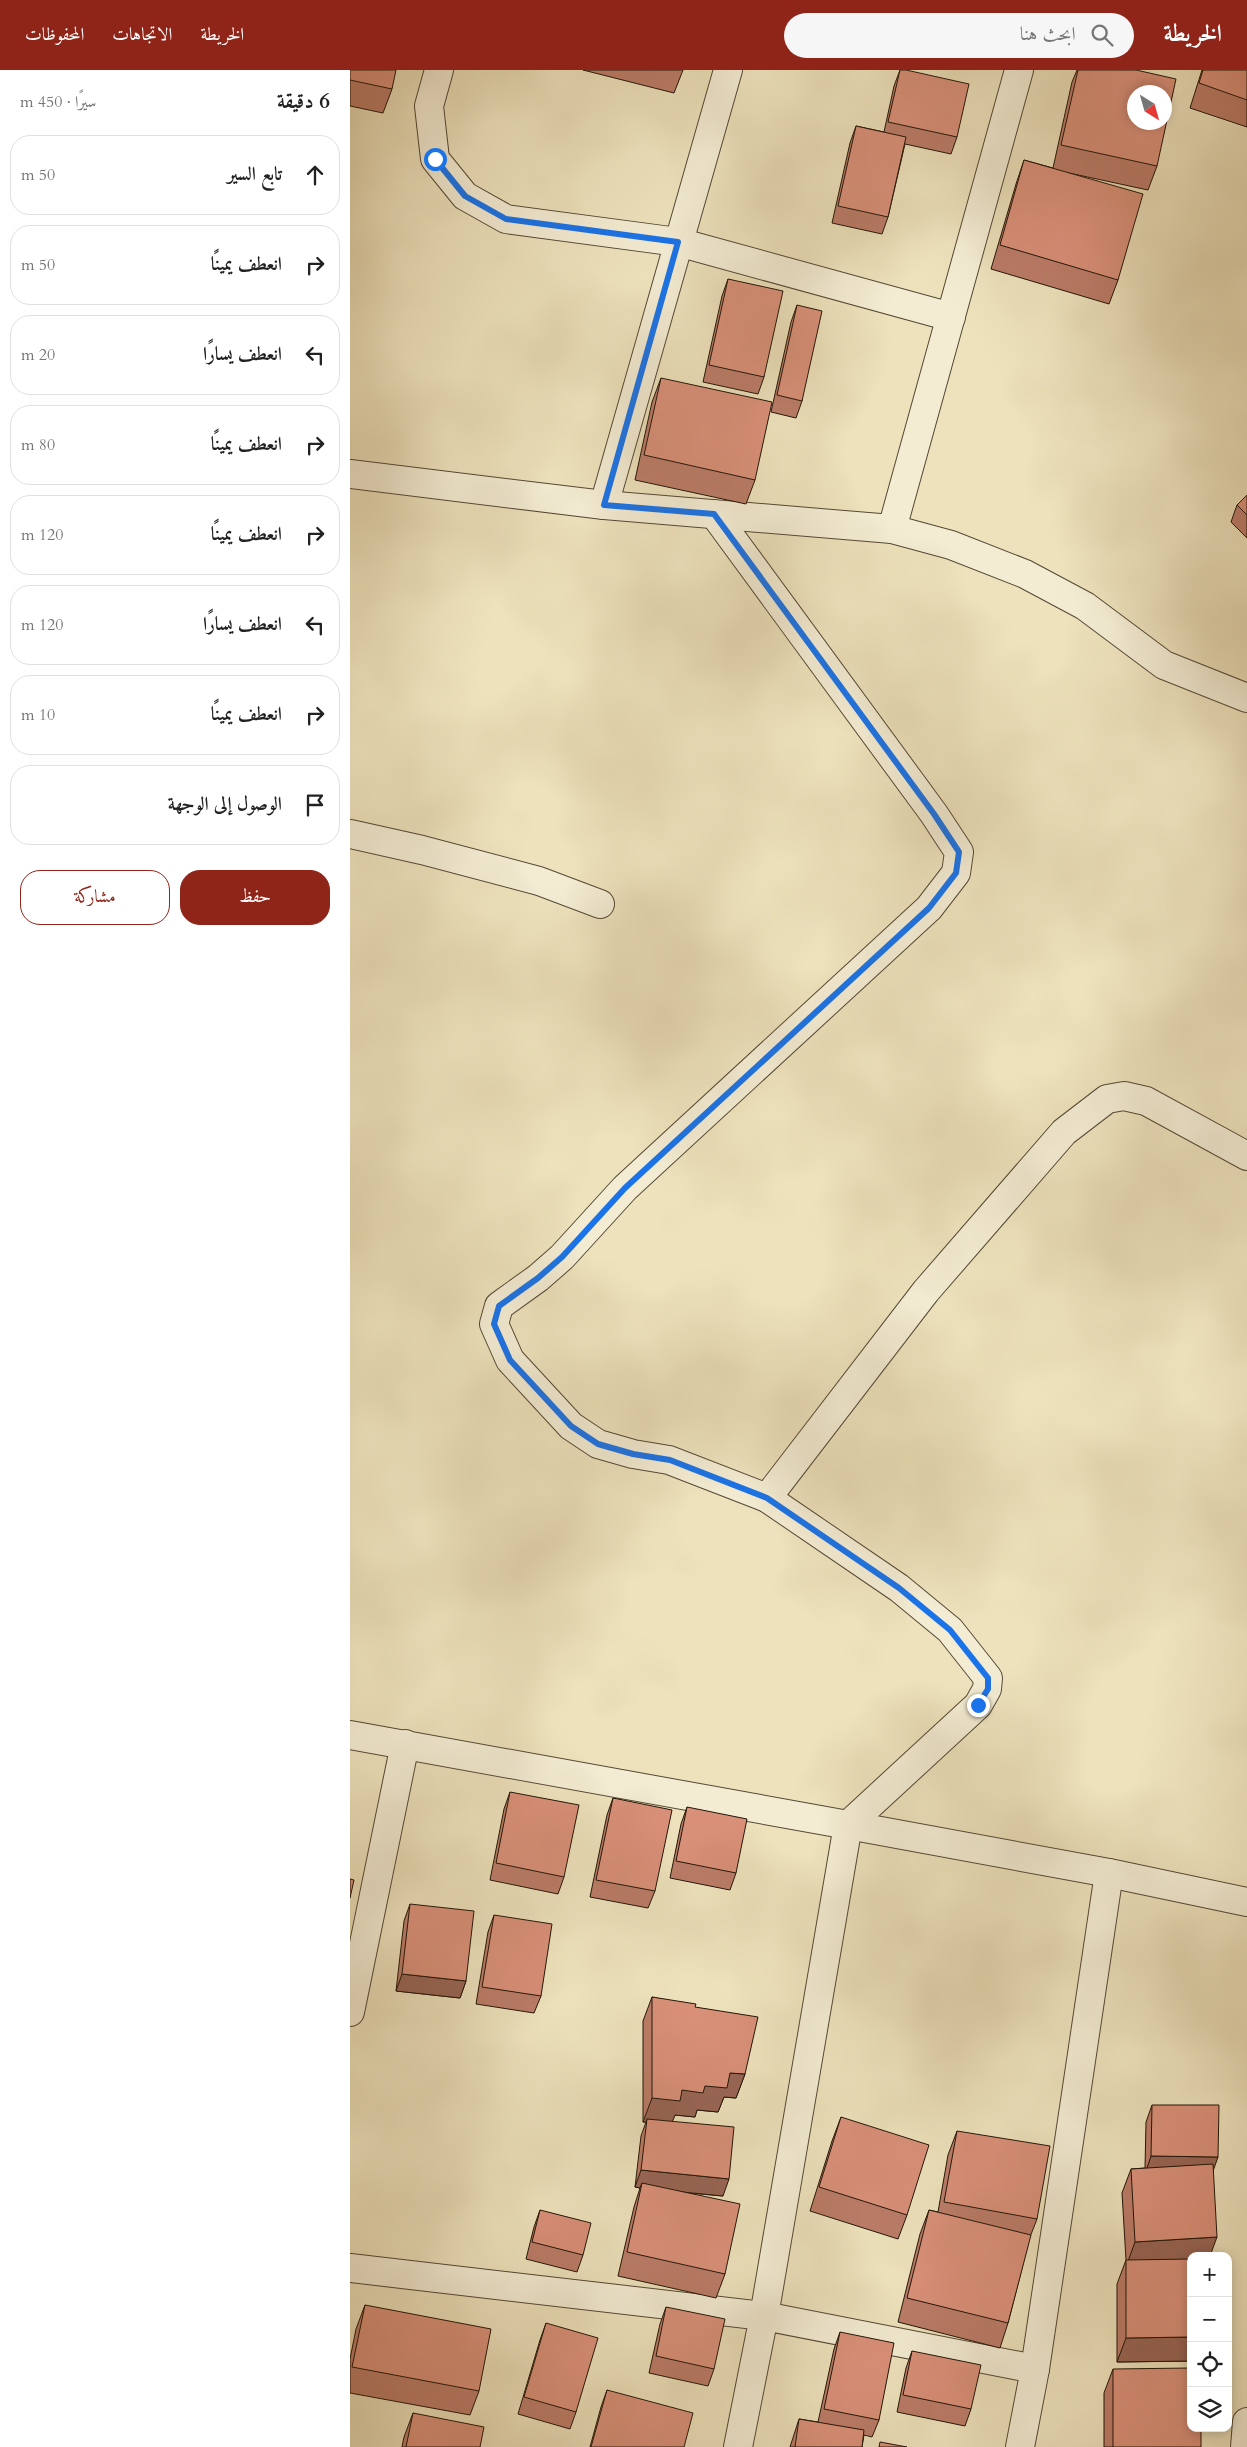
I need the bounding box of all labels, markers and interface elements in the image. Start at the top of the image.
search box [784,13,1134,58]
text: الخريطة [1164,17,1222,50]
text: ابحث هنا [1020,21,1076,47]
icon: search [1088,21,1116,49]
text: المحفوظات [25,22,84,47]
text: الاتجاهات [112,22,172,47]
text: الخريطة [200,22,244,47]
north arrow [1127,85,1172,130]
text: 6 دقيقة [277,87,330,116]
text: سيرًا · 450 m [20,91,96,113]
route start [424,148,447,171]
text: تابع السير [227,161,282,187]
icon: ahead [301,161,329,189]
text: 50 m [21,164,55,186]
text: انعطف يمينًا [211,251,282,277]
icon: right [301,251,329,279]
text: 50 m [21,254,55,276]
text: انعطف يسارًا [203,341,282,367]
icon: left [301,341,329,369]
text: 20 m [21,344,55,366]
text: انعطف يمينًا [211,431,282,457]
icon: right [301,431,329,459]
text: 80 m [21,434,55,456]
text: انعطف يمينًا [211,521,282,547]
icon: right [301,521,329,549]
text: 120 m [21,524,63,546]
text: انعطف يسارًا [203,611,282,637]
icon: left [301,611,329,639]
text: 120 m [21,614,63,636]
text: انعطف يمينًا [211,701,282,727]
icon: right [301,701,329,729]
text: 10 m [21,704,55,726]
text: الوصول إلى الوجهة [168,791,282,817]
icon: arrive [301,791,329,819]
button: مشاركة [20,870,170,925]
button: حفظ [180,870,330,925]
route end [967,1694,990,1717]
map controls [1187,2252,1232,2432]
button: + [1187,2252,1232,2297]
button: − [1187,2297,1232,2342]
button: locate [1187,2342,1232,2387]
button: layers [1187,2387,1232,2432]

